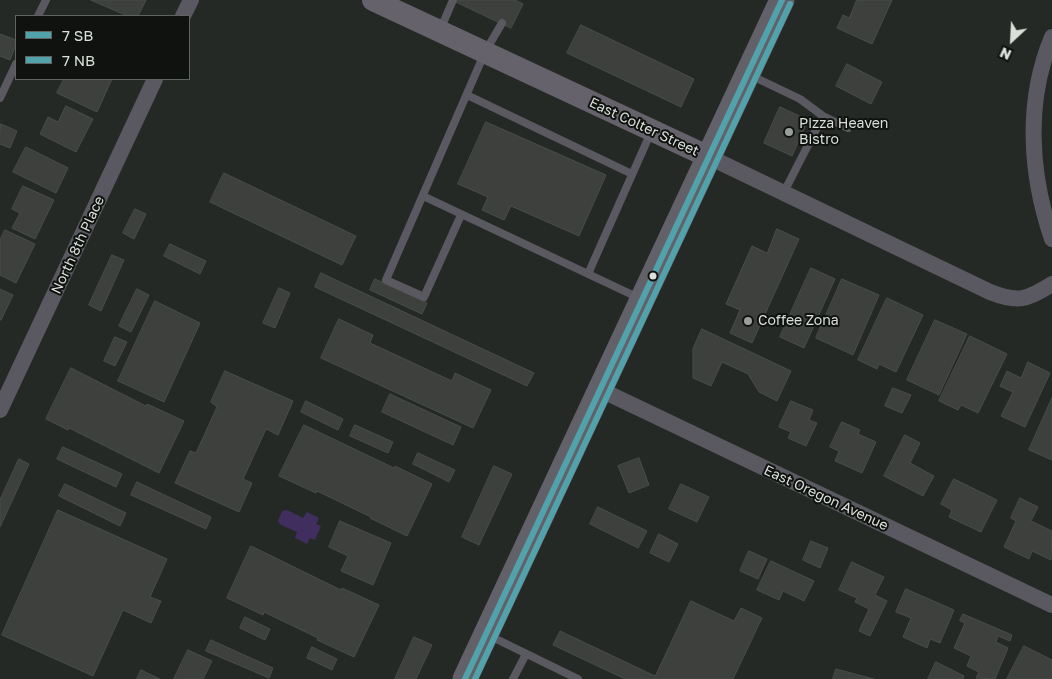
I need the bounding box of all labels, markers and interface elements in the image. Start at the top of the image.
legend [15,15,190,80]
north arrow [987,15,1037,65]
text: 7 SB [62,26,93,44]
text: N [997,44,1014,64]
text: 7 NB [62,51,95,69]
street label: East Colter Street [586,94,702,160]
place label: Pizza Heaven Bistro [799,116,888,148]
marker: Pizza Heaven Bistro [783,126,795,138]
street label: North 8th Place [48,193,108,297]
unlabelled marker [648,271,658,281]
place label: Coffee Zona [758,313,839,329]
marker: Coffee Zona [742,315,754,327]
street label: East Oregon Avenue [761,462,891,534]

